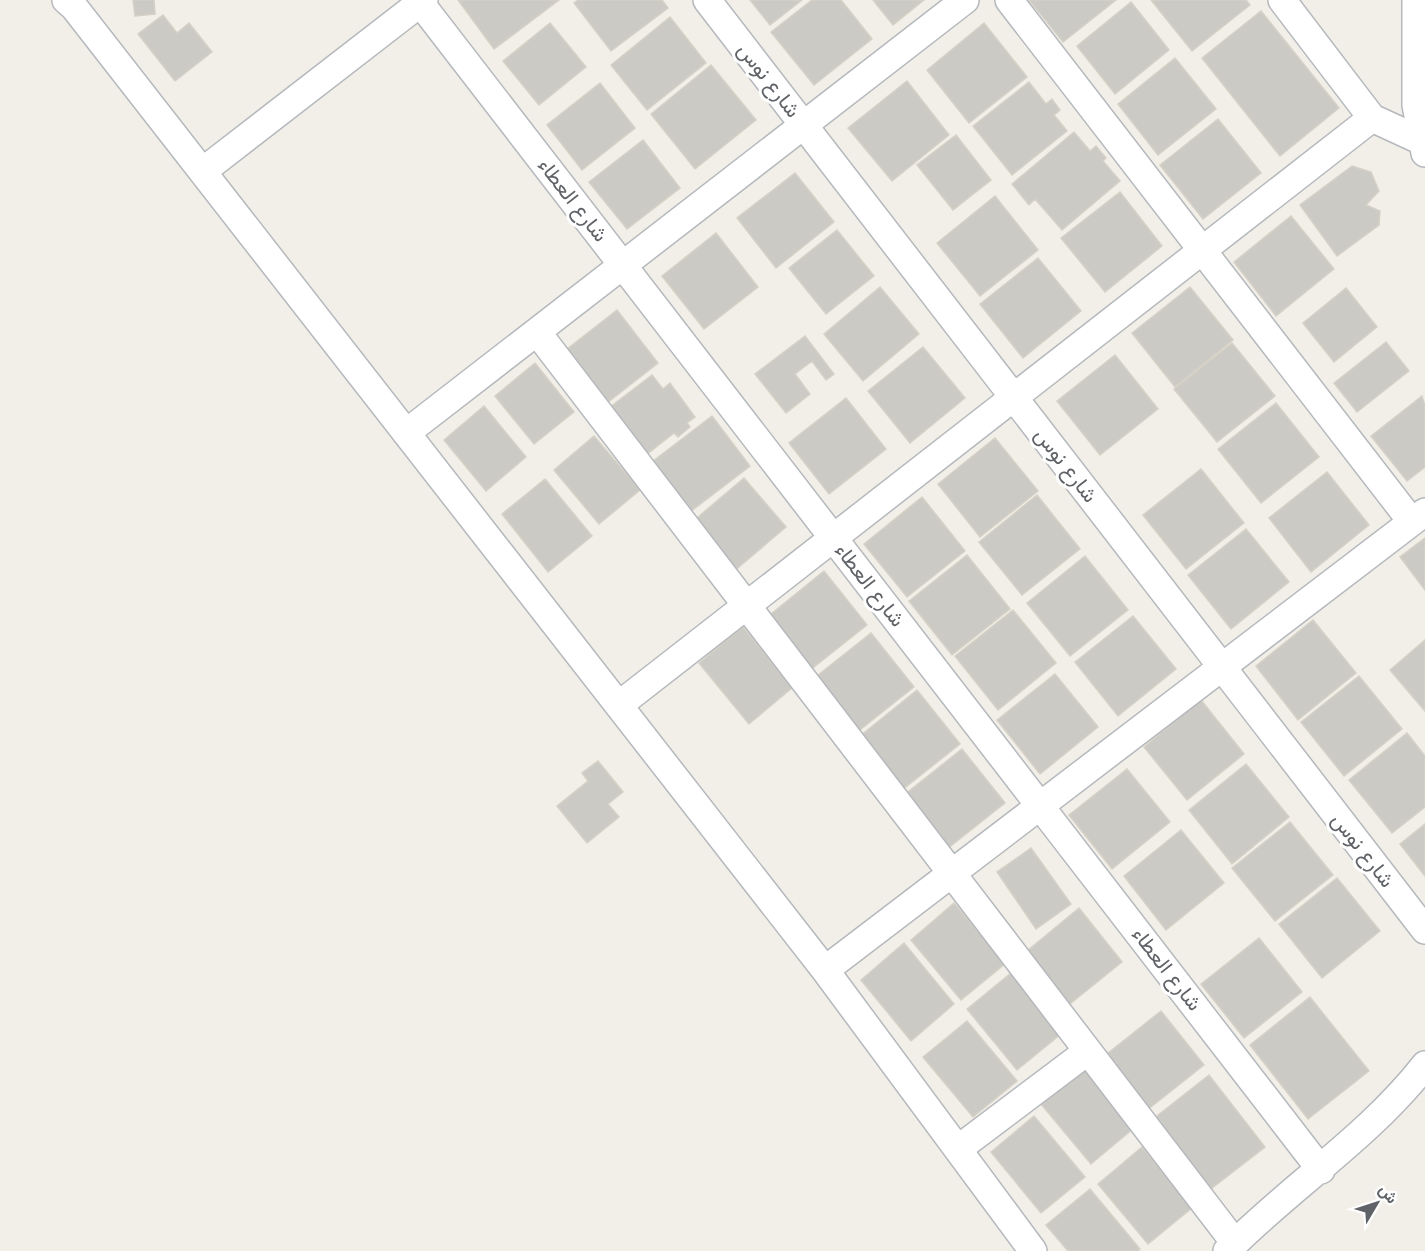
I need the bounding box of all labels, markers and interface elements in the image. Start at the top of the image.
street label: شارع نوس [731,37,807,123]
street label: شارع العطاء [532,152,614,248]
street label: شارع نوس [1028,422,1104,508]
street label: شارع العطاء [829,537,911,633]
street label: شارع نوس [1325,807,1401,893]
street label: شارع العطاء [1126,921,1208,1017]
north arrow [1347,1173,1407,1233]
text: ش [1374,1180,1402,1208]

